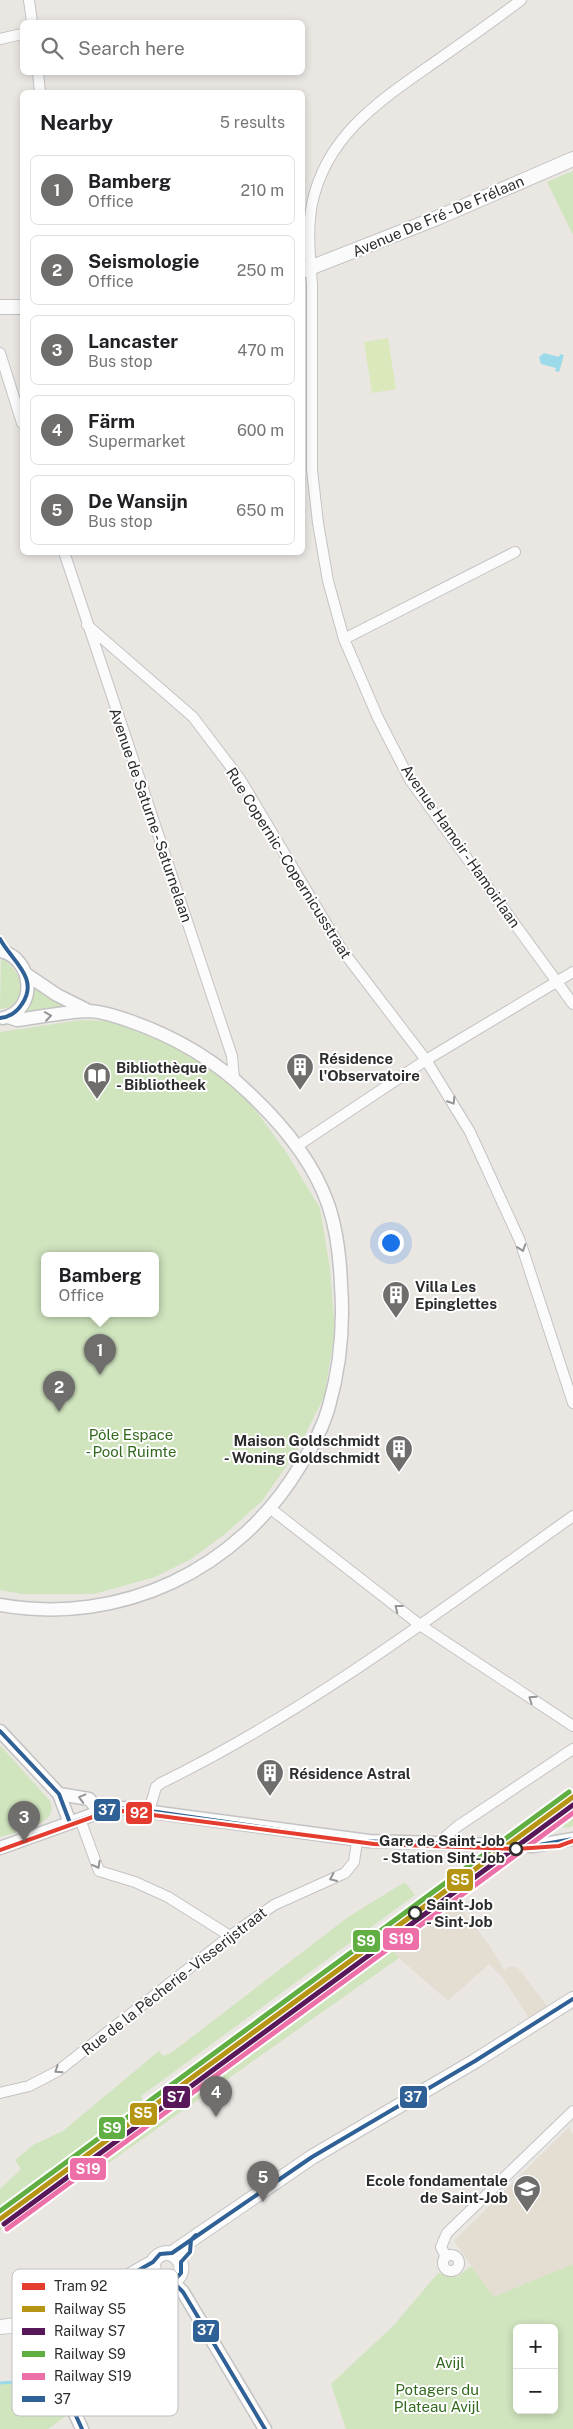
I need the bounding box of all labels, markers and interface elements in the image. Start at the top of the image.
search box [20,20,305,75]
icon: search [38,34,66,62]
text: Search here [78,37,185,59]
text: Nearby [40,110,113,135]
text: 5 results [220,113,285,132]
text: Bamberg [88,170,171,192]
street label: Avenue De Fré - De Frélaan [350,172,526,260]
text: 1 [54,181,60,200]
text: 210 m [240,181,284,200]
text: Office [88,192,134,211]
text: Seismologie [88,250,199,272]
text: 2 [52,261,62,280]
text: 250 m [237,261,284,280]
text: Office [88,272,134,291]
text: Lancaster [88,330,178,352]
text: 3 [52,341,62,360]
text: 470 m [237,341,284,360]
text: Bus stop [88,352,152,371]
text: Färm [88,410,135,432]
text: 4 [52,421,62,440]
text: 600 m [237,421,284,440]
text: Supermarket [88,432,185,451]
text: De Wansijn [88,490,188,512]
text: 5 [52,501,62,520]
text: 650 m [236,501,284,520]
text: Bus stop [88,512,152,531]
street label: Avenue de Saturne - Saturnelaan [106,706,196,924]
street label: Avenue Hamoir - Hamoirlaan [398,761,524,931]
street label: Rue Copernic - Copernicusstraat [223,764,355,962]
one-way arrow [45,1011,53,1022]
place label: Résidence l'Observatoire [319,1050,420,1084]
building icon: Résidence l'Observatoire [285,1052,315,1091]
place label: Bibliothèque - Bibliotheek [116,1059,207,1093]
library icon: Bibliothèque - Bibliotheek [82,1061,112,1100]
one-way arrow [445,1096,455,1105]
your location [378,1230,404,1256]
one-way arrow [516,1243,526,1251]
popup [41,1252,159,1317]
text: Bamberg [59,1264,141,1286]
place label: Villa Les Epinglettes [415,1278,497,1312]
building icon: Villa Les Epinglettes [381,1280,411,1319]
text: Office [59,1286,104,1305]
pin: 1 [84,1334,116,1375]
pin: 2 [43,1371,75,1412]
park label: Pôle Espace - Pool Ruimte [86,1426,176,1460]
place label: Maison Goldschmidt - Woning Goldschmidt [224,1432,380,1466]
building icon: Maison Goldschmidt - Woning Goldschmidt [384,1434,414,1473]
one-way arrow [395,1605,404,1613]
one-way arrow [529,1696,538,1705]
building icon: Résidence Astral [255,1758,285,1797]
place label: Résidence Astral [289,1765,411,1782]
one-way arrow [78,1793,87,1804]
line badge: 37 [93,1798,121,1822]
pin: 3 [8,1801,40,1842]
line badge: 92 [125,1801,153,1825]
text: 37 [98,1802,116,1818]
text: 92 [130,1805,148,1821]
place label: Gare de Saint-Job - Station Sint-Job [379,1832,505,1866]
marker: Gare de Saint-Job - Station Sint-Job [509,1842,523,1856]
one-way arrow [91,1859,101,1868]
line badge: S5 [446,1868,474,1892]
one-way arrow [329,1871,338,1882]
text: S5 [450,1872,470,1888]
place label: Saint-Job - Sint-Job [426,1896,493,1930]
street label: Rue de la Pêcherie - Visserijstraat [78,1904,270,2058]
marker: Saint-Job - Sint-Job [408,1906,422,1920]
line badge: S19 [382,1927,420,1951]
line badge: S9 [352,1929,381,1953]
text: S19 [389,1931,413,1947]
text: S9 [357,1933,375,1949]
one-way arrow [54,2064,64,2073]
pin: 4 [200,2076,232,2117]
line badge: S7 [162,2085,191,2109]
line badge: 37 [399,2085,428,2109]
text: S7 [167,2089,185,2105]
text: 37 [404,2089,422,2105]
line badge: S5 [129,2102,158,2126]
text: S5 [133,2105,153,2121]
line badge: S9 [98,2116,126,2140]
text: S9 [103,2120,121,2136]
line badge: S19 [69,2157,107,2181]
text: S19 [76,2161,100,2177]
pin: 5 [247,2161,279,2202]
place label: Ecole fondamentale de Saint-Job [366,2172,508,2206]
school or university icon: Ecole fondamentale de Saint-Job [512,2174,542,2213]
legend [12,2269,178,2416]
text: Tram 92 [54,2278,107,2294]
text: Railway S5 [54,2301,126,2317]
line badge: 37 [192,2319,220,2343]
text: 37 [197,2322,215,2338]
text: Railway S7 [54,2323,125,2339]
map controls [513,2324,558,2414]
button: + [513,2324,558,2369]
text: Railway S9 [54,2346,126,2362]
park label: Avijl [435,2354,465,2371]
text: Railway S19 [54,2368,132,2384]
button: − [513,2369,558,2414]
park label: Potagers du Plateau Avijl [394,2381,480,2415]
text: 37 [54,2391,71,2407]

